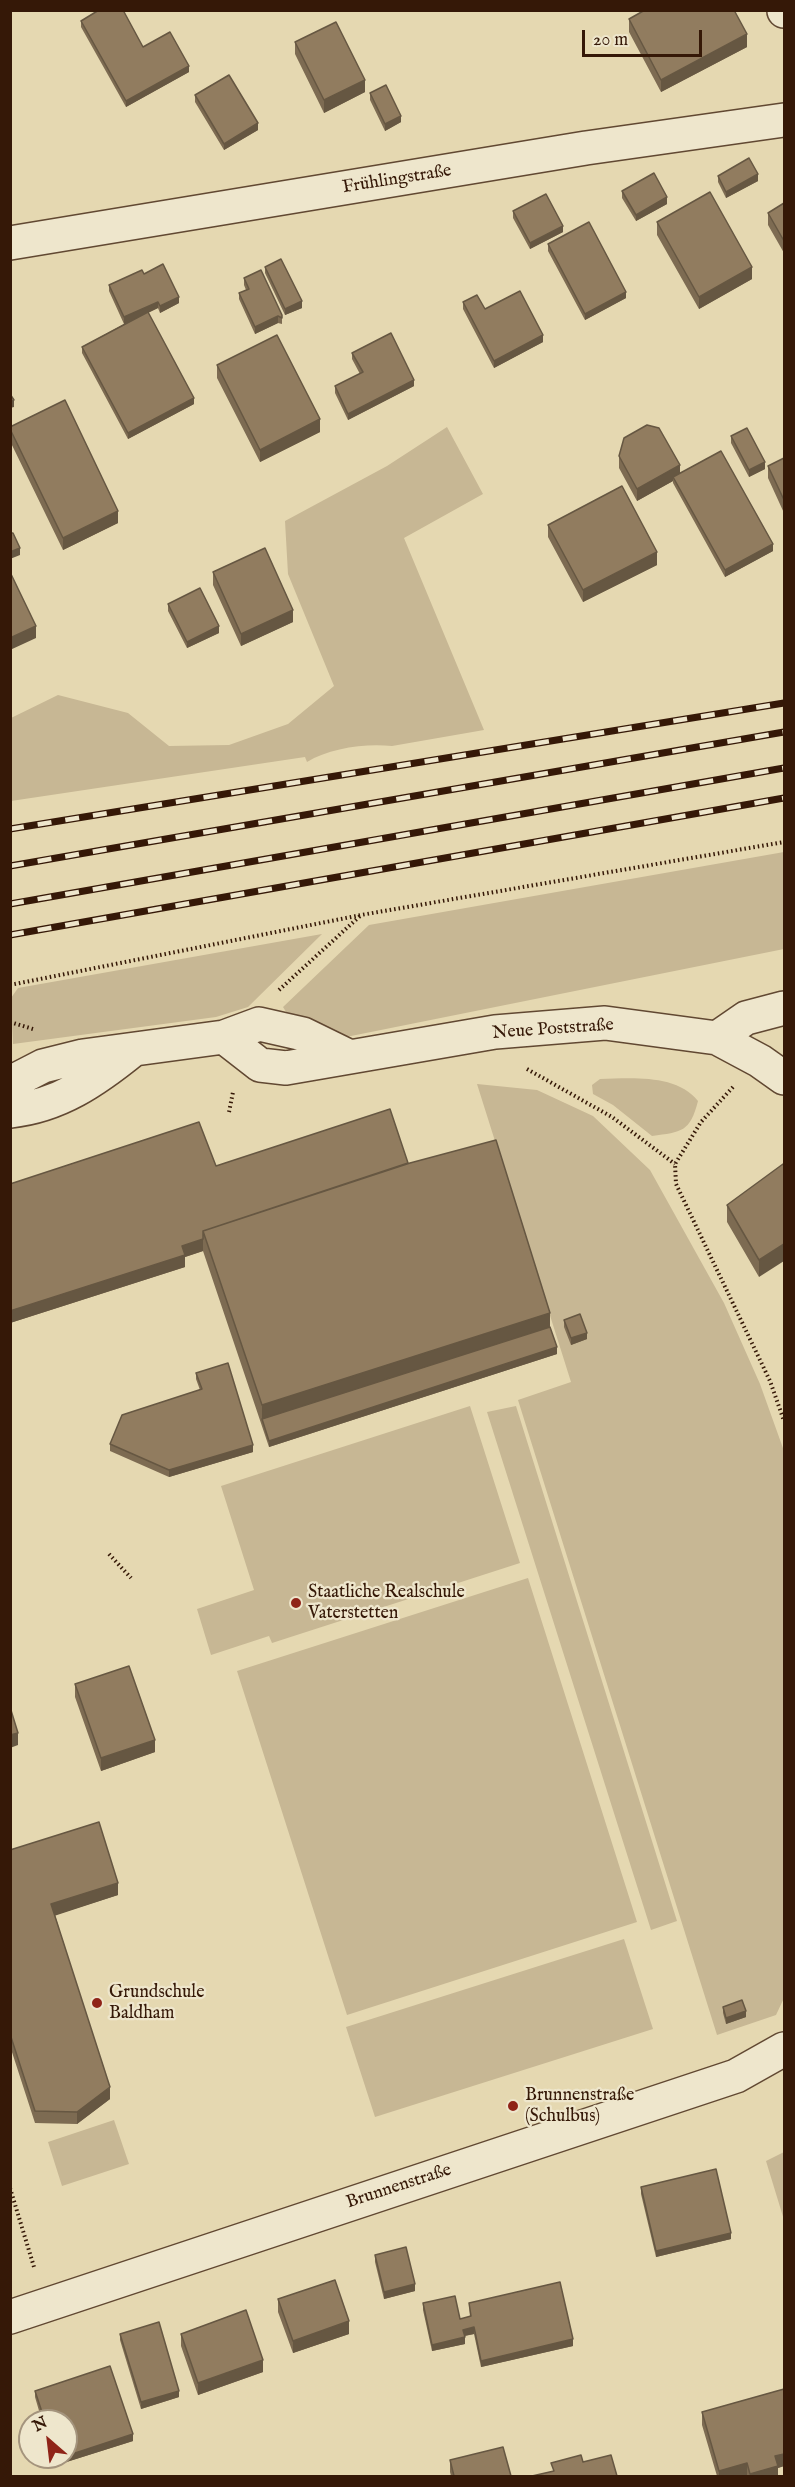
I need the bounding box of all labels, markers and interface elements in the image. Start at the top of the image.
scale bar [585,18,705,56]
text: 20 m [593,29,628,52]
street label: Frühlingstraße [341,161,453,199]
street label: Neue Poststraße [492,1015,614,1045]
place label: Staatliche Realschule Vaterstetten [308,1582,465,1624]
marker: Staatliche Realschule Vaterstetten [289,1596,303,1610]
place label: Grundschule Baldham [109,1982,204,2024]
marker: Grundschule Baldham [90,1996,104,2010]
place label: Brunnenstraße (Schulbus) [525,2085,634,2128]
marker: Brunnenstraße (Schulbus) [506,2099,520,2113]
street label: Brunnenstraße [344,2160,454,2214]
north arrow [18,2409,78,2469]
text: N [30,2413,51,2437]

